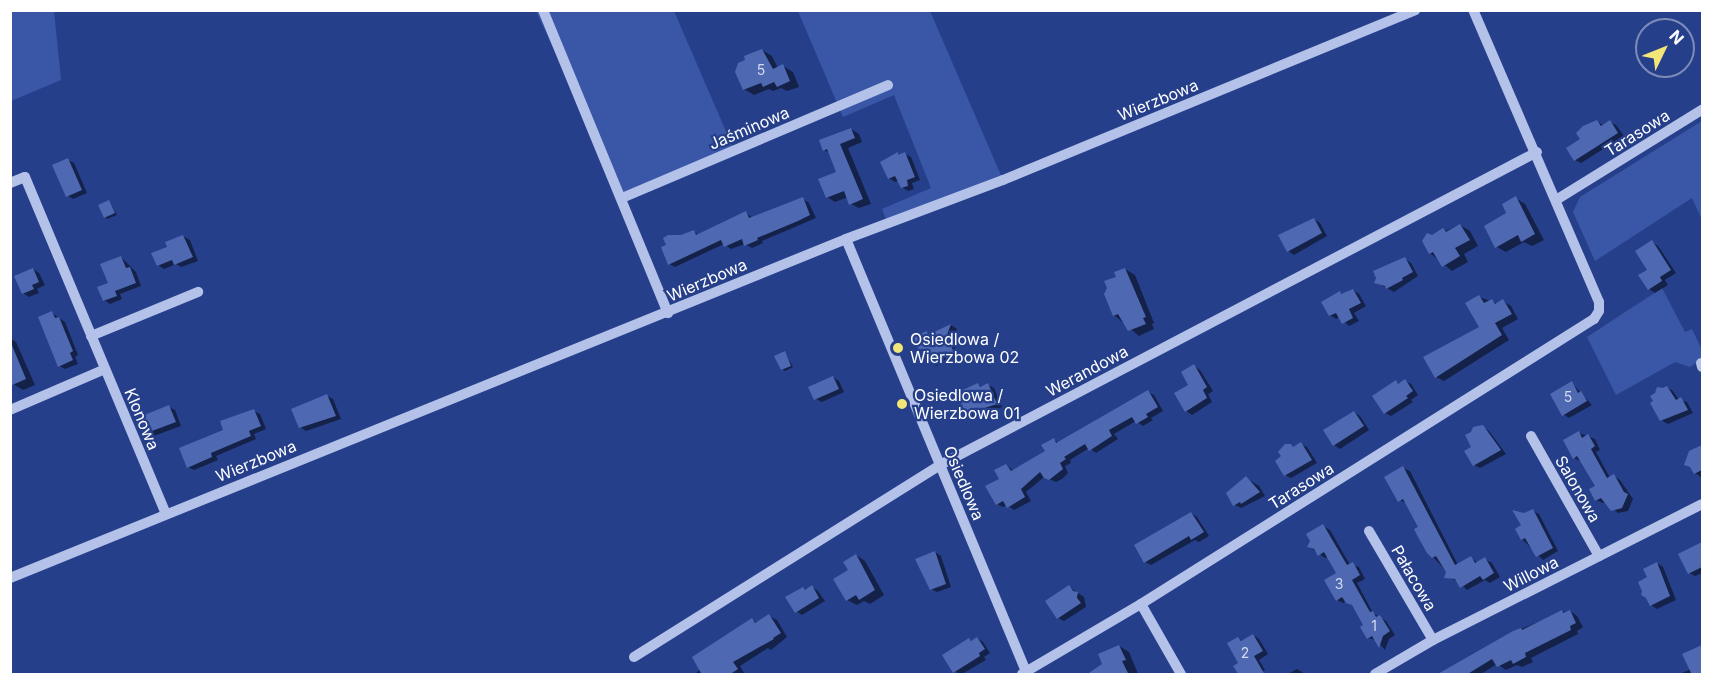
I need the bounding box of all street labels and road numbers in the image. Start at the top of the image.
street label: Wierzbowa [1115,75,1201,125]
street label: Jaśminowa [706,103,792,153]
street label: Tarasowa [1601,106,1673,160]
street label: Wierzbowa [664,255,750,305]
street label: Werandowa [1043,341,1131,401]
street label: Klonowa [120,385,164,453]
street label: Wierzbowa [213,436,299,486]
street label: Osiedlowa [940,443,988,523]
street label: Salonowa [1551,452,1605,526]
street label: Tarasowa [1265,459,1337,513]
street label: Pałacowa [1388,542,1440,614]
street label: Willowa [1500,552,1562,596]

